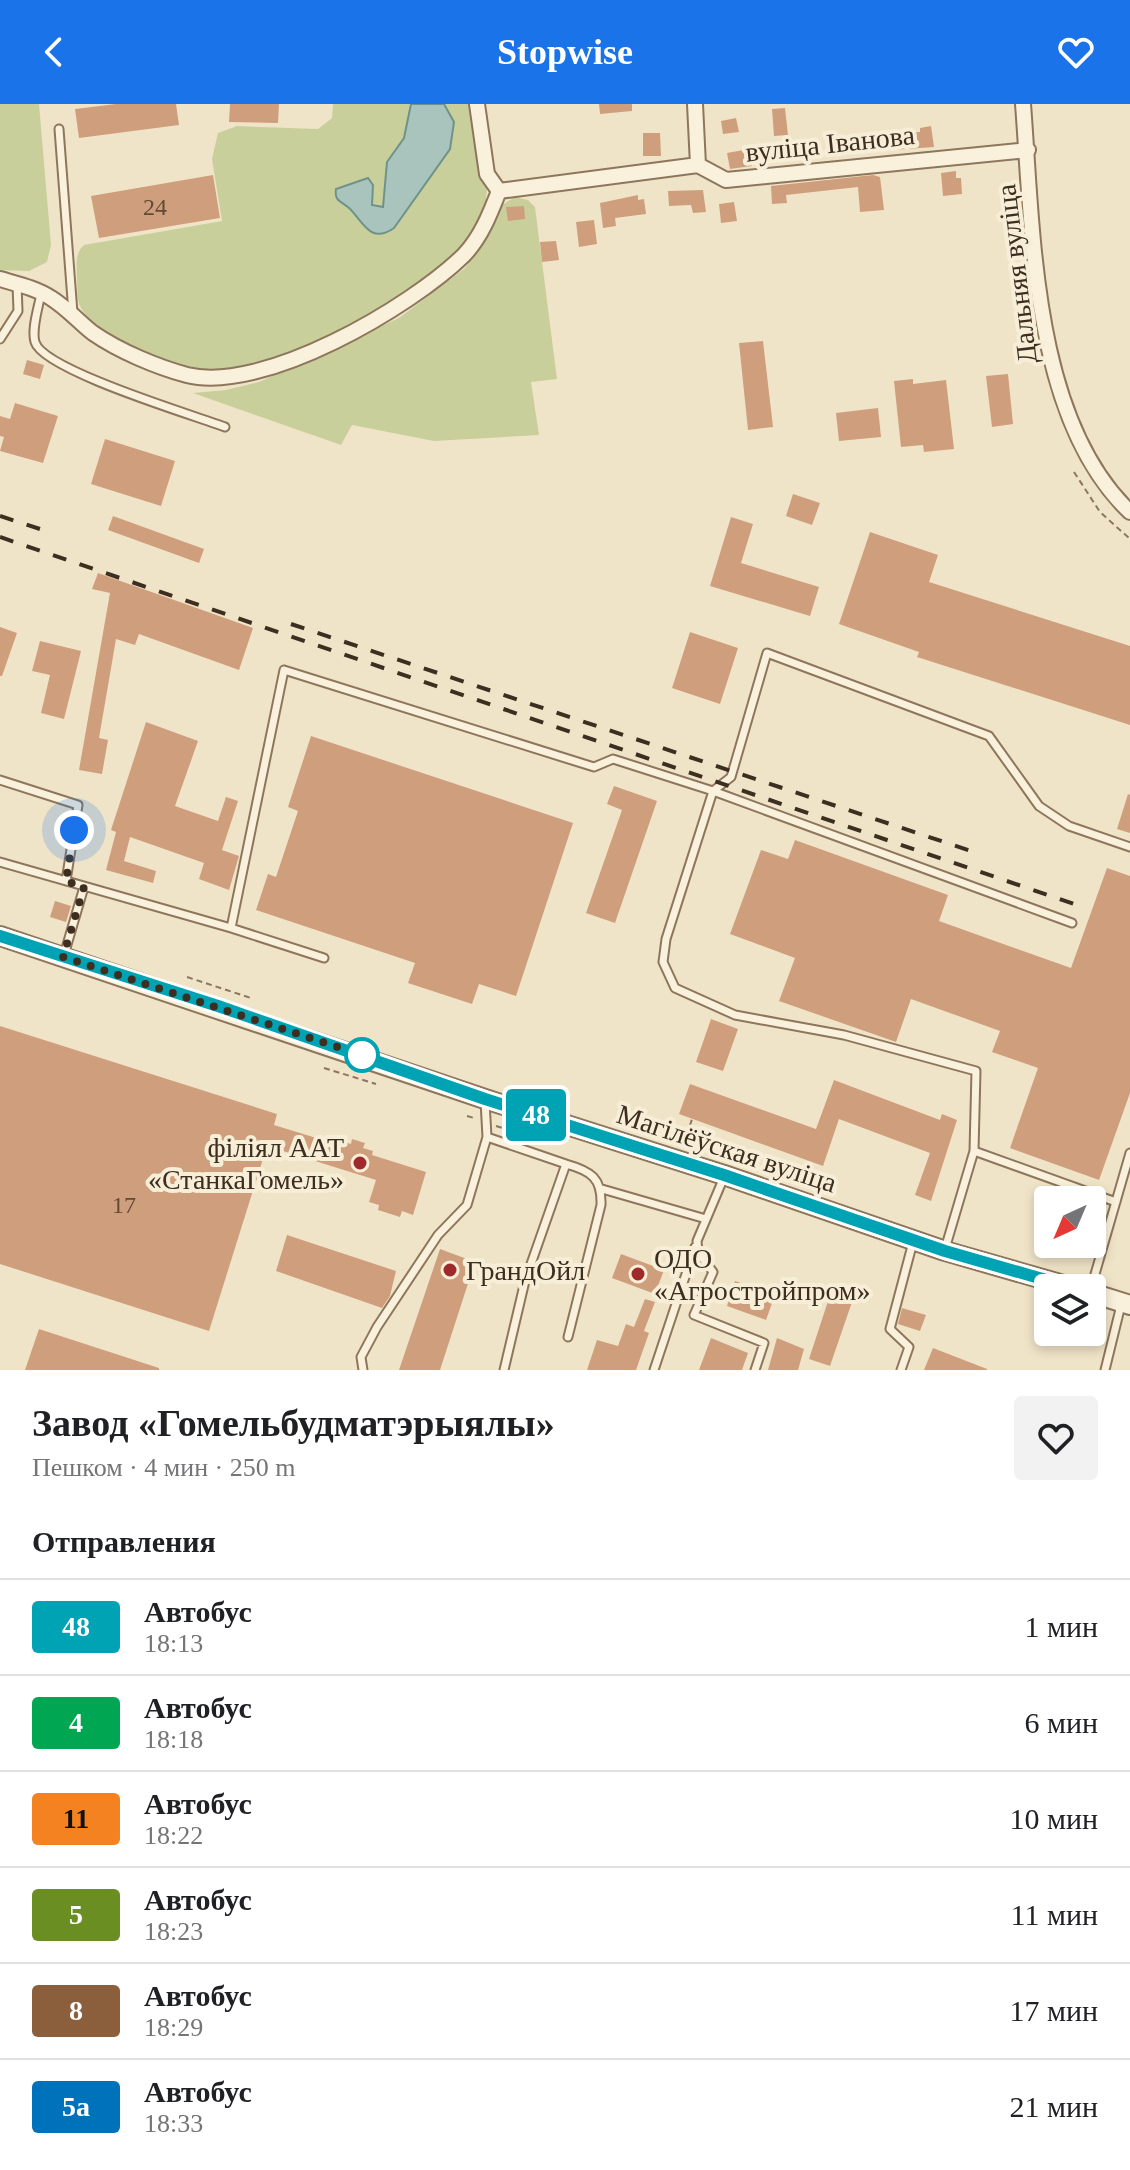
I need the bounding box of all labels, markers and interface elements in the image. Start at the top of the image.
icon: back [32,30,76,74]
icon: heart [1054,30,1098,74]
text: Stopwise [497,32,633,72]
street label: вуліца Іванова [744,119,917,168]
street label: Дальняя вуліца [990,182,1043,365]
house number: 24 [143,194,167,220]
your location [54,810,94,850]
unlabelled marker [345,1038,379,1072]
line badge: 48 [500,1089,572,1141]
street label: Магілёўская вуліца [613,1098,841,1199]
text: 48 [522,1099,550,1130]
place label: філіял ААТ «СтанкаГомель» [148,1132,344,1195]
marker: філіял ААТ «СтанкаГомель» [351,1154,369,1172]
north arrow [1034,1186,1106,1258]
map controls [1034,1186,1106,1346]
house number: 17 [112,1192,136,1218]
place label: ОДО «Агростройпром» [654,1243,871,1306]
place label: ГрандОйл [466,1255,585,1286]
marker: ГрандОйл [441,1261,459,1279]
marker: ОДО «Агростройпром» [629,1265,647,1283]
button: layers [1034,1274,1106,1346]
button: heart [1014,1396,1098,1480]
text: Завод «Гомельбудматэрыялы» [32,1402,555,1444]
text: Пешком · 4 мин · 250 m [32,1453,295,1482]
text: Отправления [32,1525,216,1558]
text: Автобус [144,1595,252,1628]
text: 1 мин [1024,1610,1098,1643]
text: 48 [62,1611,90,1642]
text: 18:13 [144,1629,203,1658]
text: Автобус [144,1691,252,1724]
text: 6 мин [1024,1706,1098,1739]
text: 4 [69,1707,83,1738]
text: 18:18 [144,1725,203,1754]
text: Автобус [144,1787,252,1820]
text: 10 мин [1009,1802,1098,1835]
text: 11 [63,1803,89,1834]
text: 18:22 [144,1821,203,1850]
text: Автобус [144,1883,252,1916]
text: 11 мин [1011,1898,1098,1931]
text: 5 [69,1899,83,1930]
text: 18:23 [144,1917,203,1946]
text: Автобус [144,1979,252,2012]
text: 17 мин [1009,1994,1098,2027]
text: 8 [69,1995,83,2026]
text: 18:29 [144,2013,203,2042]
text: Автобус [144,2075,252,2108]
text: 21 мин [1009,2090,1098,2123]
text: 5а [62,2091,90,2122]
text: 18:33 [144,2109,203,2138]

